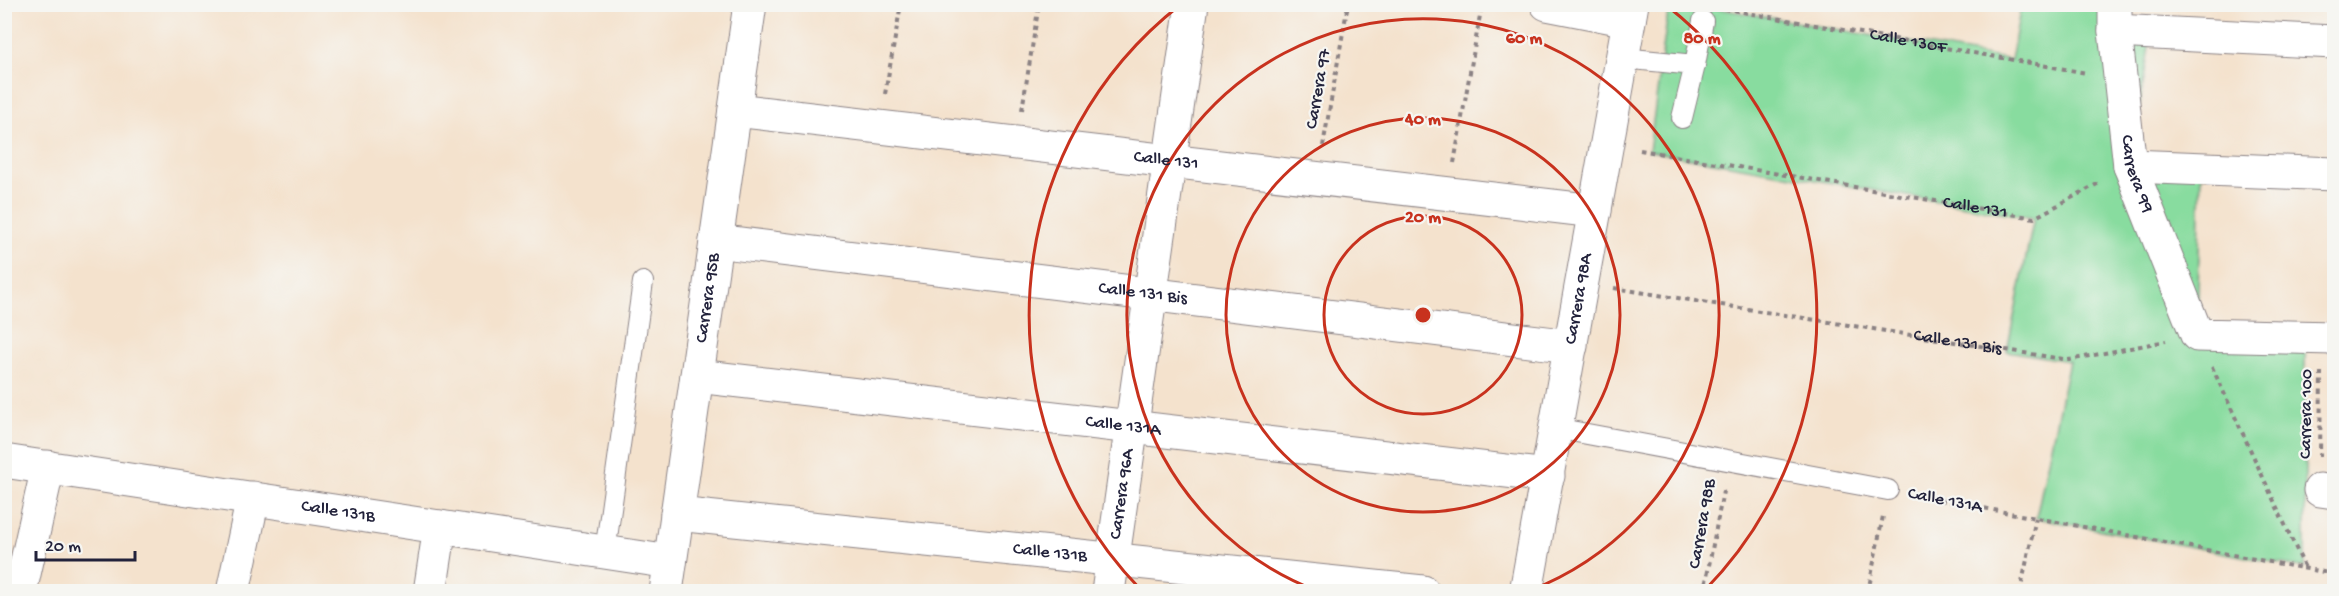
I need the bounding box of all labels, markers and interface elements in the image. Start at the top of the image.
street label: Calle 130F [1868,24,1949,59]
text: 60 m [1506,29,1542,50]
text: 80 m [1683,29,1721,50]
street label: Carrera 97 [1302,47,1336,131]
text: 40 m [1404,110,1441,131]
street label: Carrera 99 [2116,134,2158,216]
street label: Calle 131 [1132,146,1200,175]
street label: Calle 131 [1941,192,2009,224]
text: 20 m [1405,208,1441,229]
street label: Carrera 98A [1560,250,1598,346]
street label: Carrera 95B [691,251,725,344]
street label: Calle 131 Bis [1097,278,1190,309]
centre of rings [1413,305,1433,325]
street label: Calle 131 Bis [1912,325,2005,360]
street label: Carrera 100 [2296,369,2318,459]
street label: Calle 131A [1084,411,1163,441]
street label: Carrera 96A [1105,446,1139,541]
street label: Carrera 98B [1685,477,1721,570]
street label: Calle 131A [1906,483,1986,519]
street label: Calle 131B [300,496,377,528]
scale bar [36,524,135,562]
text: 20 m [45,537,81,558]
street label: Calle 131B [1012,539,1089,567]

